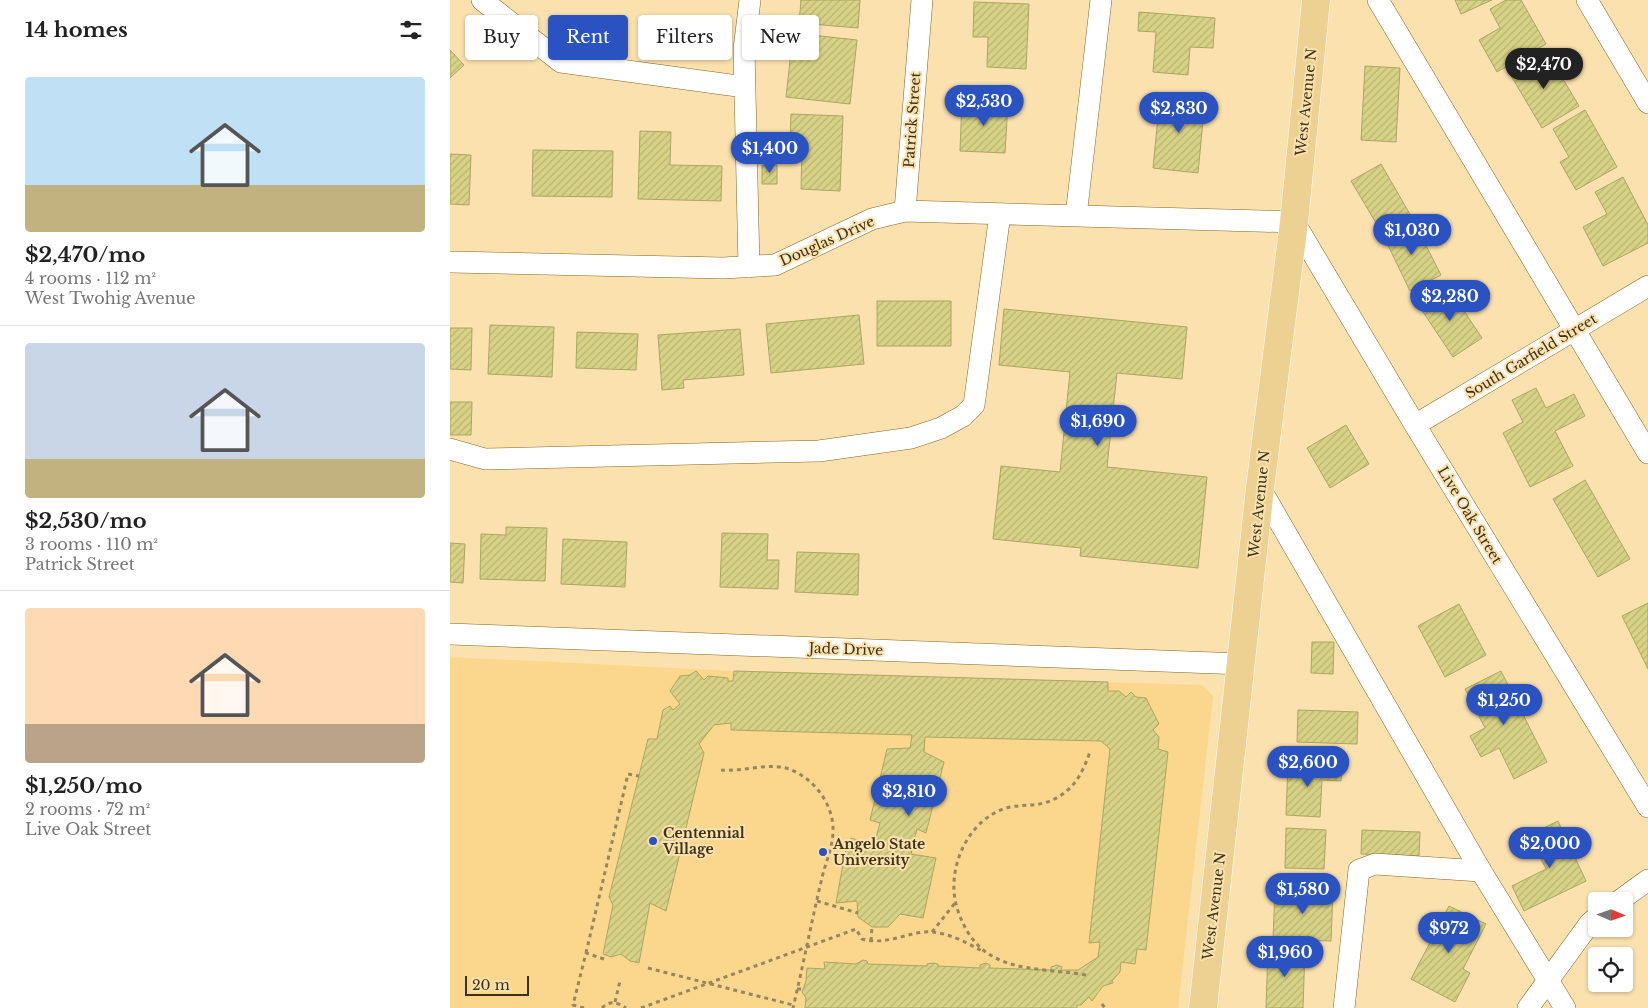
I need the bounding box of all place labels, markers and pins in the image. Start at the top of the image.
pin: $2,470 [1503,48,1585,90]
pin: $2,530 [943,84,1025,127]
pin: $2,830 [1138,92,1220,134]
pin: $1,400 [729,132,811,174]
pin: $1,030 [1371,214,1453,256]
pin: $2,280 [1409,280,1491,322]
pin: $1,690 [1057,404,1139,447]
pin: $1,250 [1463,684,1545,726]
pin: $2,600 [1267,746,1349,788]
pin: $2,810 [868,774,950,817]
place label: Centennial Village [662,824,745,858]
pin: $2,000 [1509,826,1591,869]
marker: Centennial Village [647,835,659,847]
place label: Angelo State University [832,835,925,869]
marker: Angelo State University [817,846,829,858]
pin: $1,580 [1262,872,1344,915]
pin: $972 [1419,912,1479,954]
pin: $1,960 [1244,936,1326,978]

